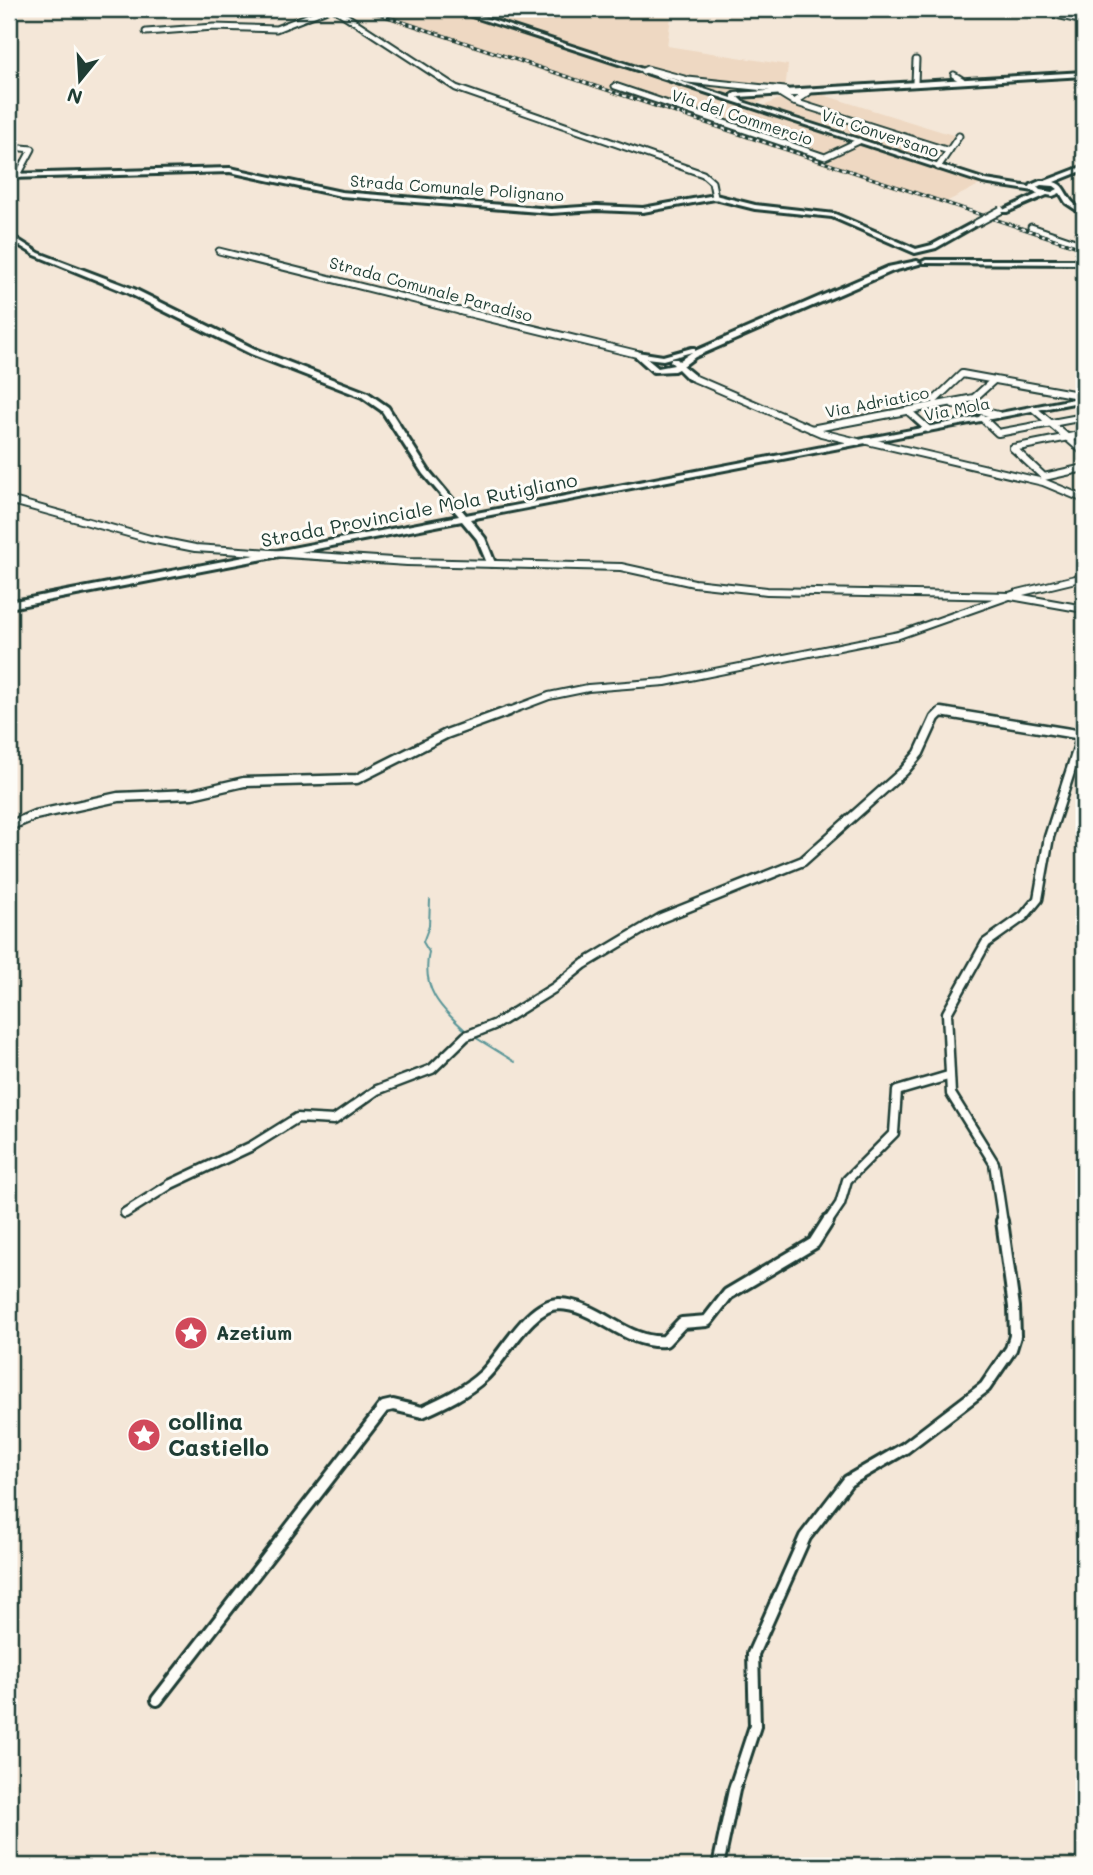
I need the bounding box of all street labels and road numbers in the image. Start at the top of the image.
street label: Via del Commercio [669,84,816,149]
street label: Via Conversano [819,104,942,161]
street label: Strada Comunale Polignano [349,170,565,205]
street label: Strada Comunale Paradiso [327,251,535,326]
street label: Via Adriatico [823,381,931,422]
street label: Via Mola [922,392,992,425]
street label: Strada Provinciale Mola Rutigliano [259,467,579,552]

